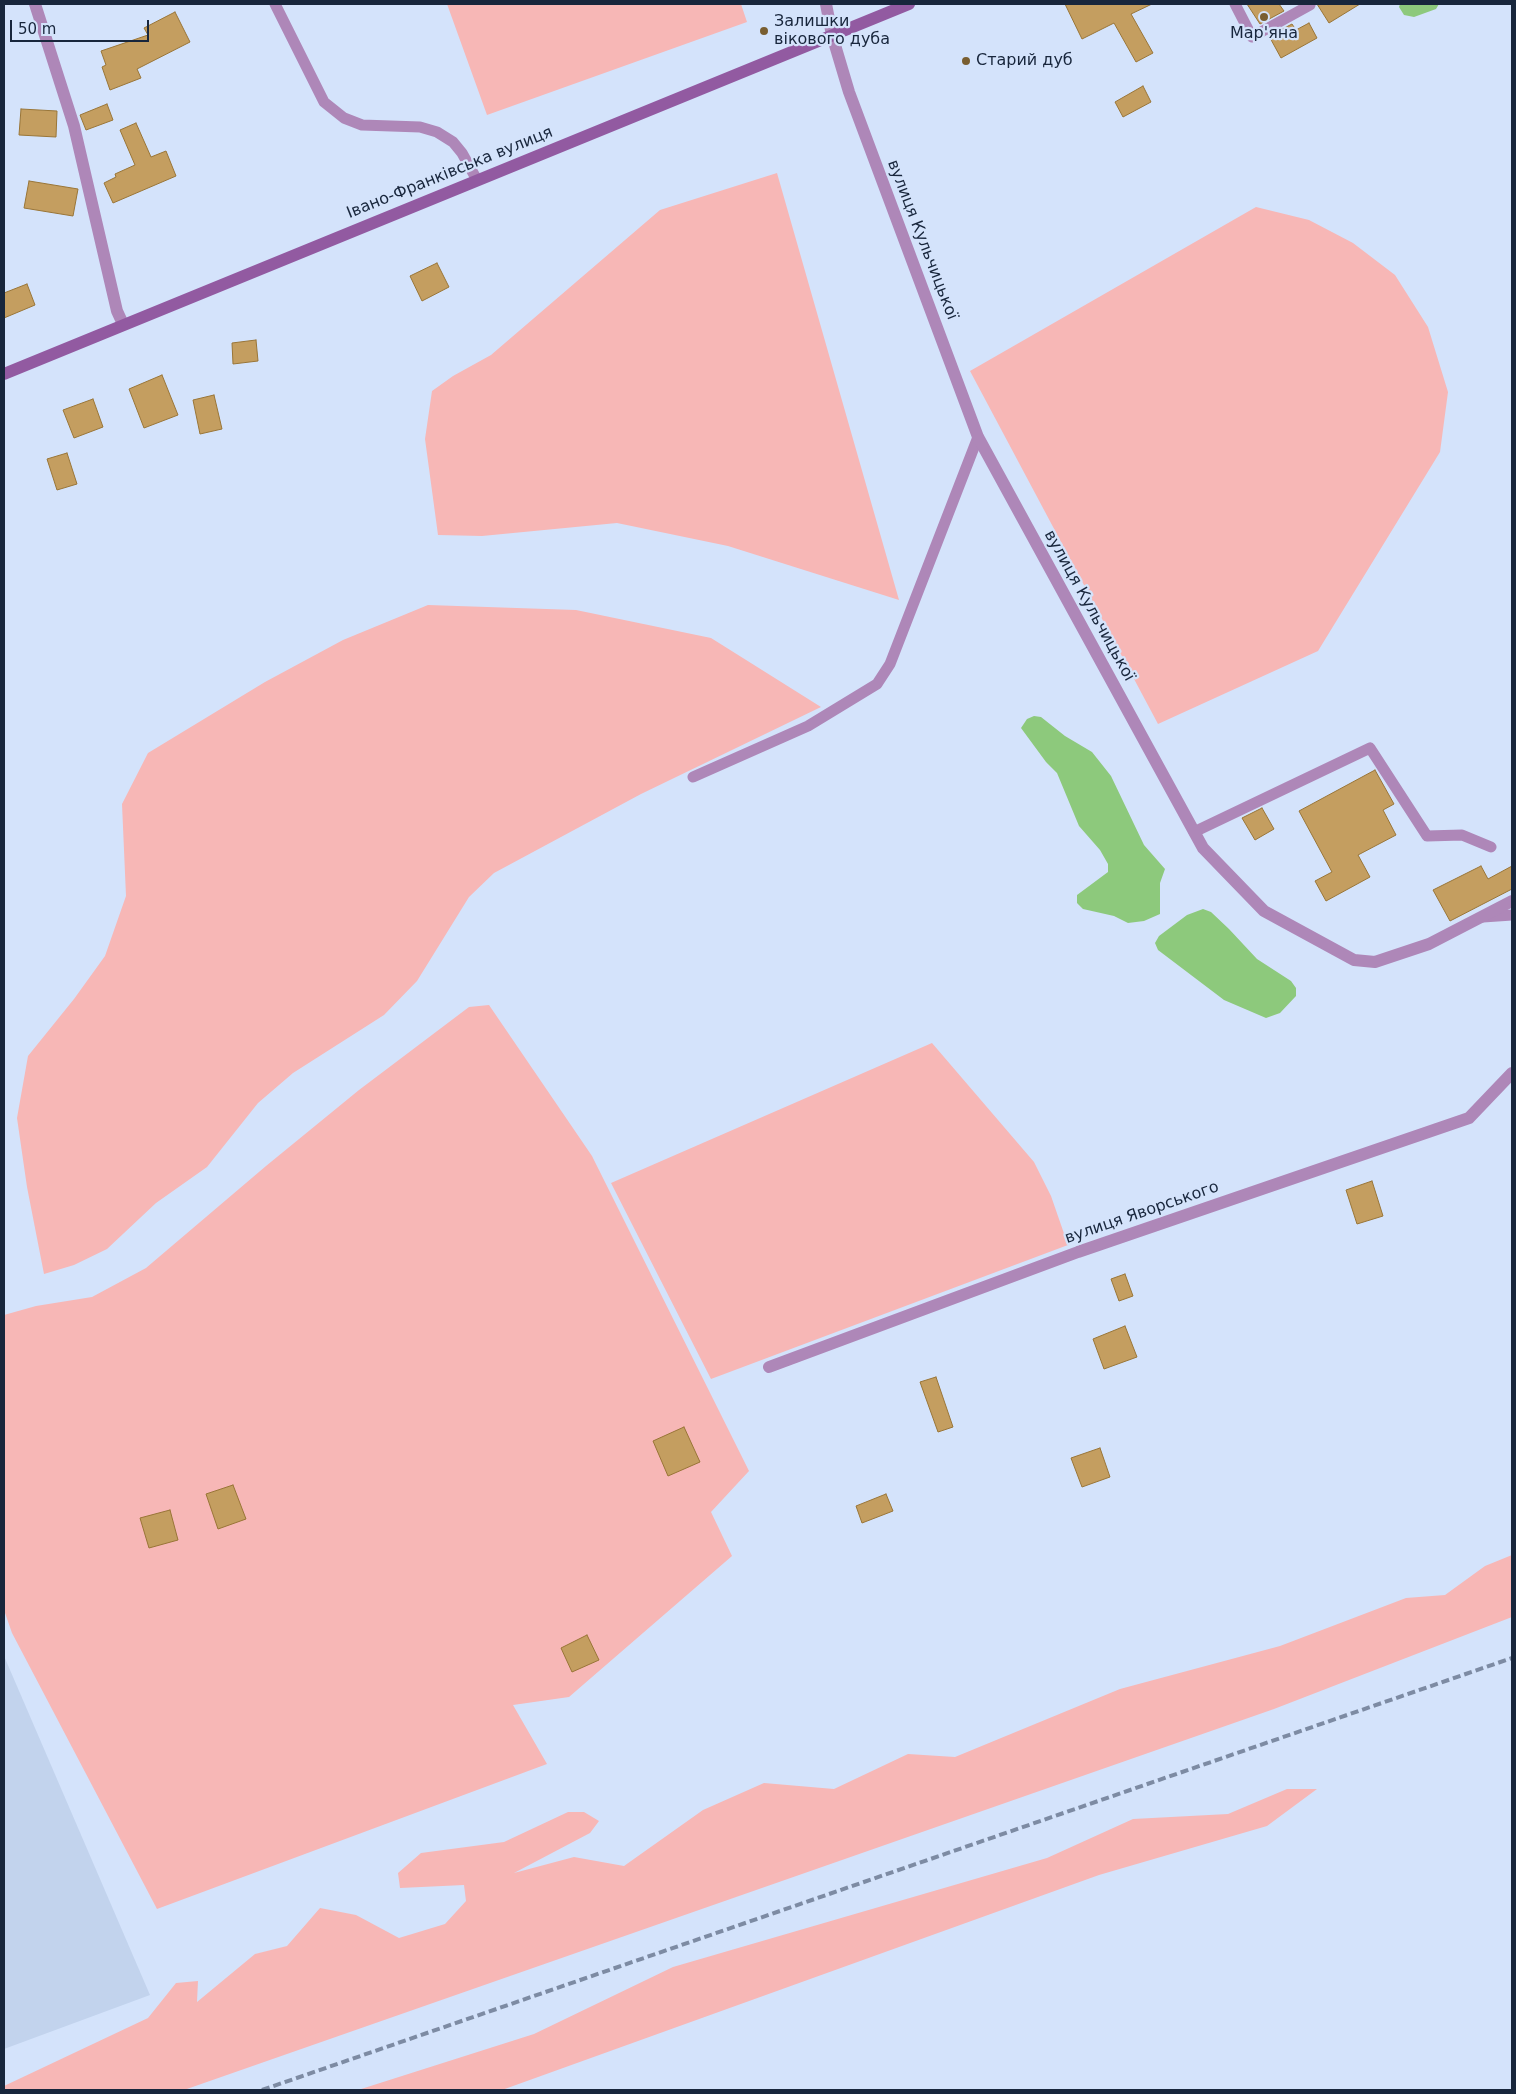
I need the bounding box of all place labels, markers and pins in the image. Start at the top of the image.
marker: Мар'яна [1258,11,1270,23]
place label: Залишки вікового дуба [774,12,890,50]
place label: Мар'яна [1230,24,1298,44]
marker: Залишки вікового дуба [758,25,770,37]
place label: Старий дуб [976,51,1073,71]
marker: Старий дуб [960,55,972,67]

